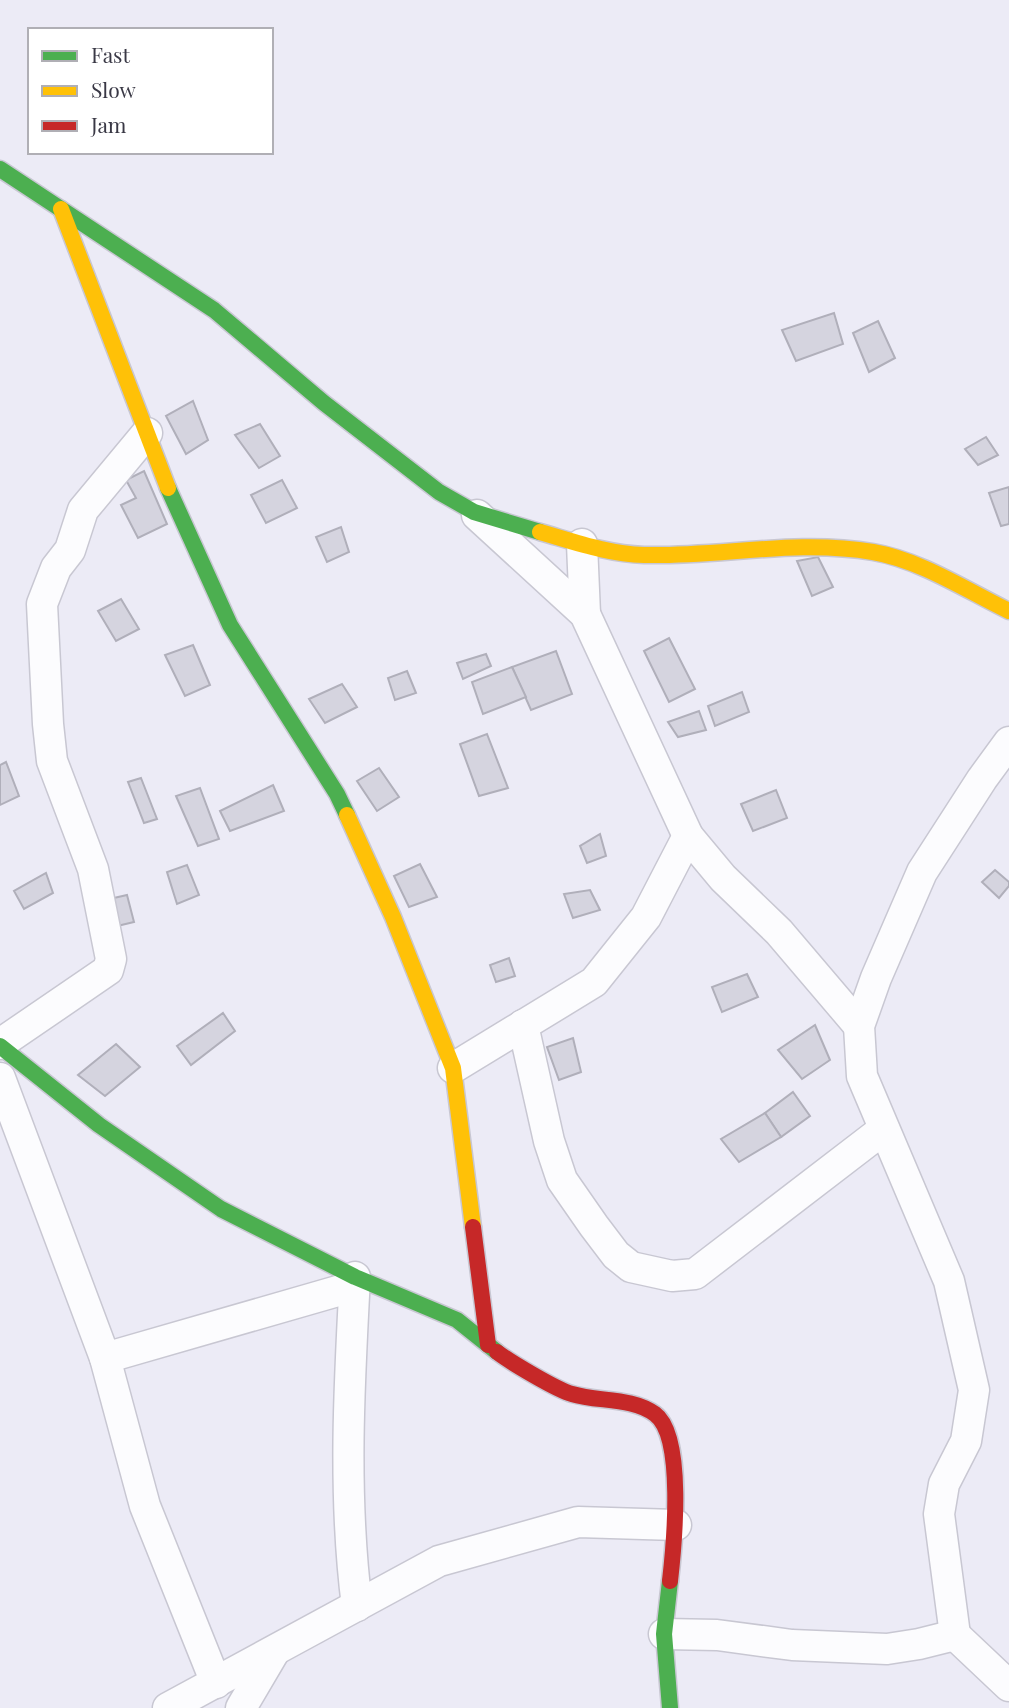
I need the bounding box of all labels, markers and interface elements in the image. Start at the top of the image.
legend [28,28,273,154]
text: Fast [91,40,130,68]
text: Slow [91,75,136,103]
text: Jam [90,110,127,138]

